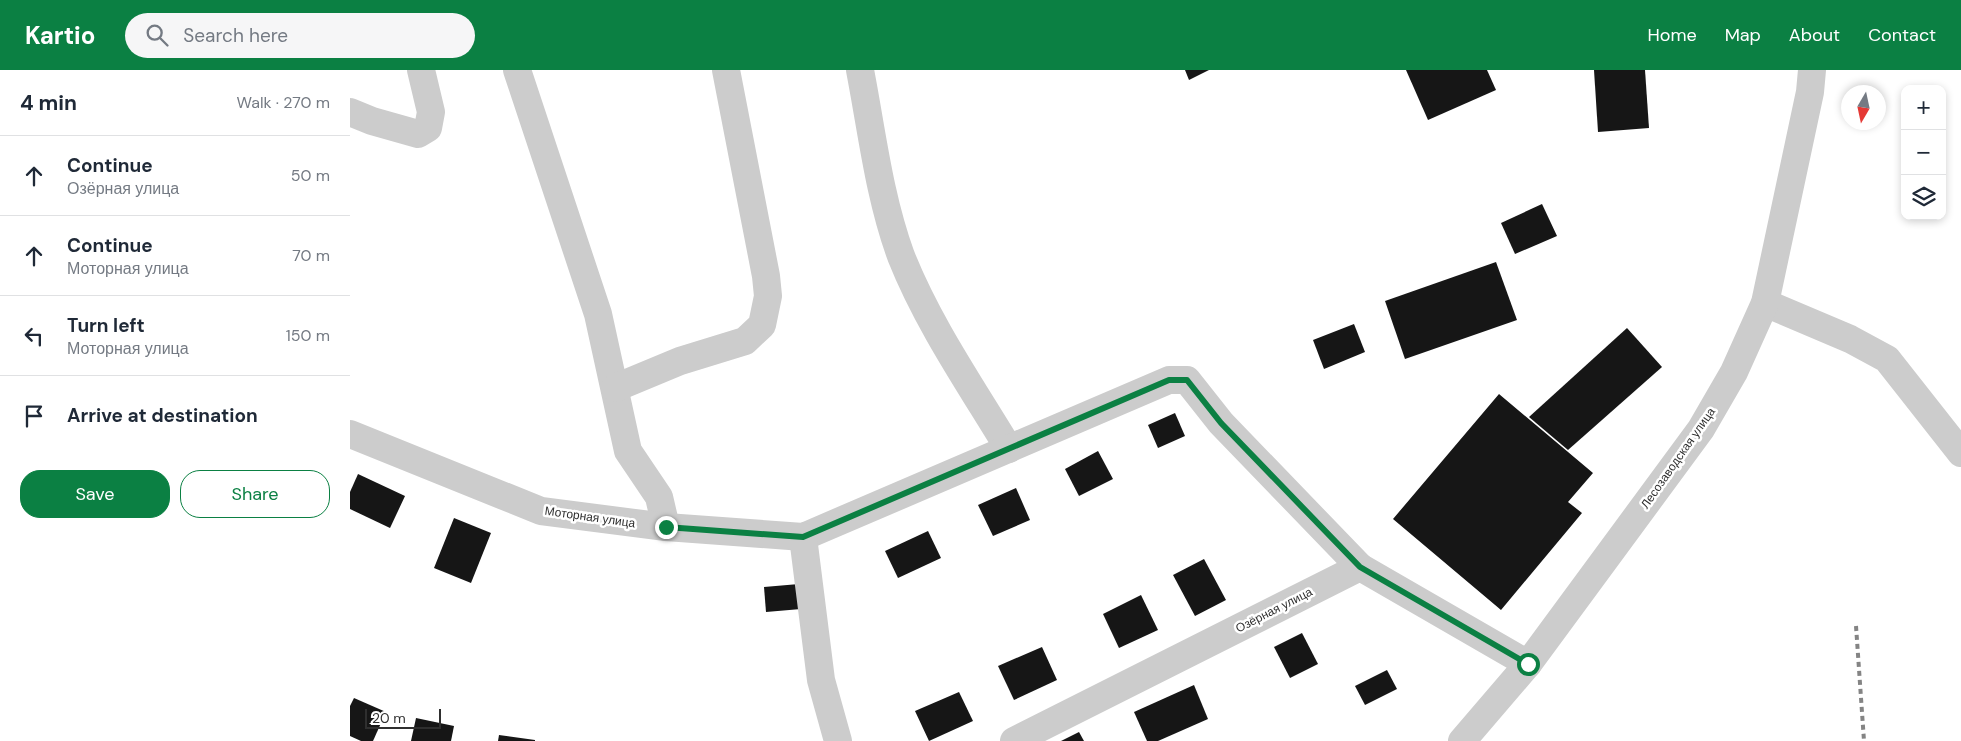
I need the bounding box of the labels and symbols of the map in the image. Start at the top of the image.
north arrow [1841,85,1886,130]
street label: Лесозаводская улица [1637,404,1719,512]
street label: Моторная улица [544,503,637,531]
route end [655,516,678,539]
street label: Озёрная улица [1233,584,1315,636]
route start [1517,653,1540,676]
scale bar [365,706,441,729]

